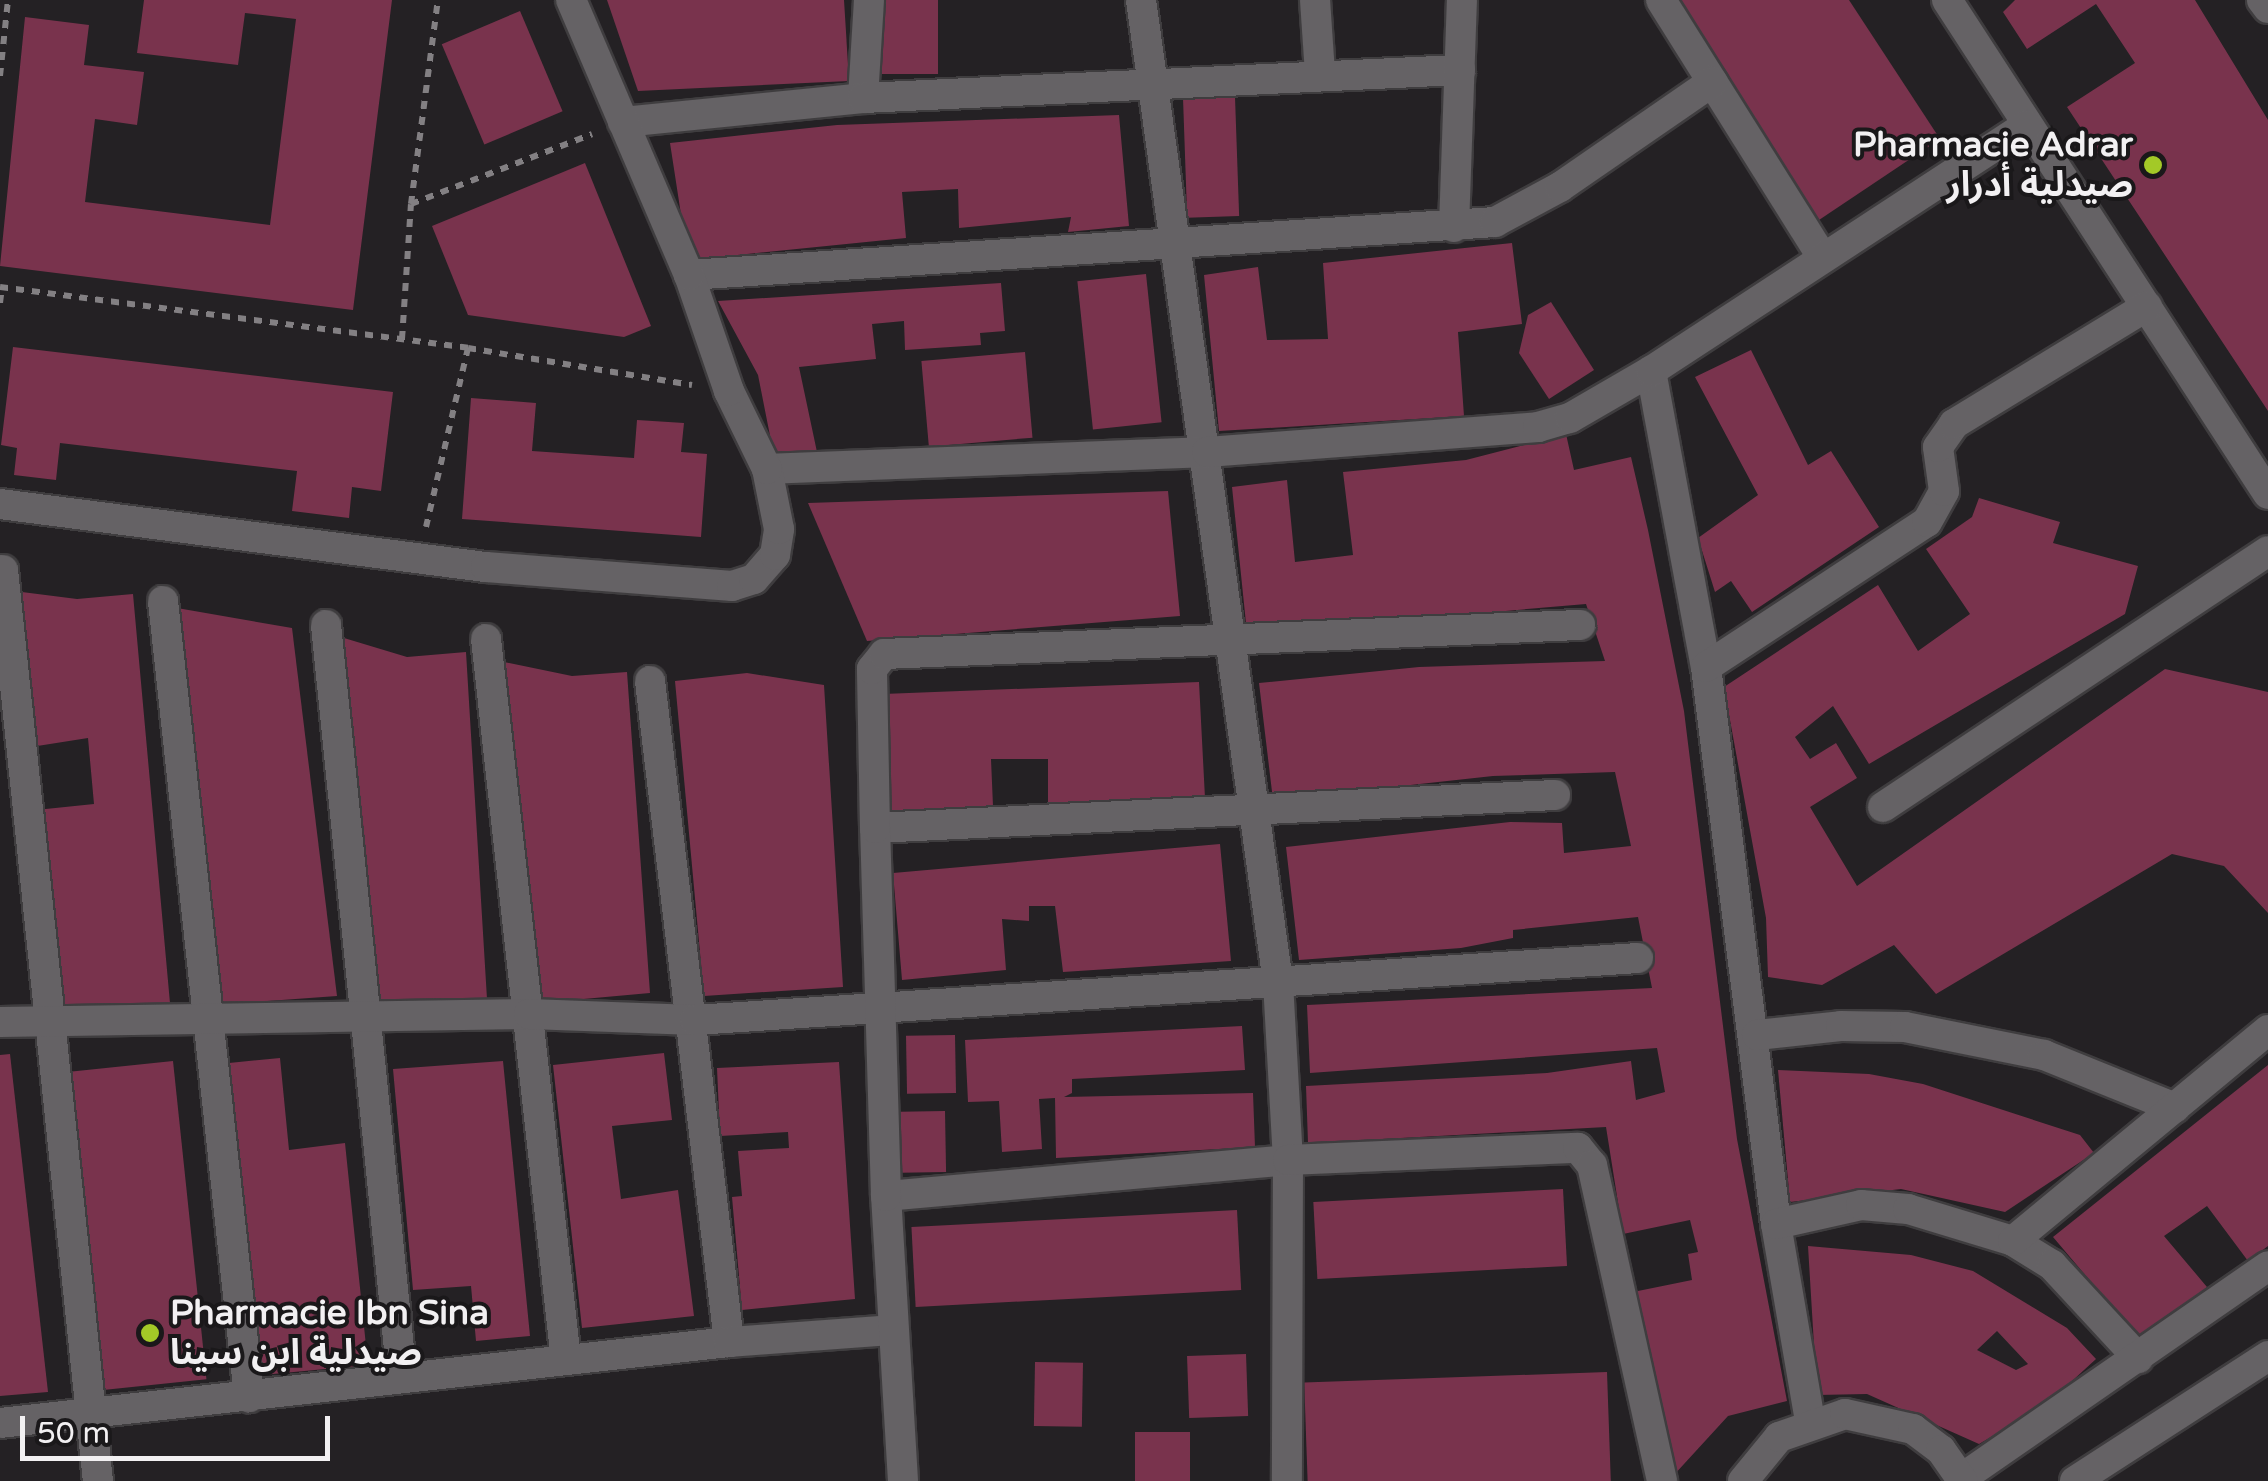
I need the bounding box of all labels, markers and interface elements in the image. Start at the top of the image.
place label: Pharmacie Adrar صيدلية أدرار [1853,124,2133,206]
marker: Pharmacie Adrar صيدلية أدرار [2142,154,2164,176]
place label: Pharmacie Ibn Sina صيدلية ابن سينا [170,1292,489,1374]
marker: Pharmacie Ibn Sina صيدلية ابن سينا [139,1322,161,1344]
scale bar [25,1396,335,1458]
text: 50 m [37,1415,110,1452]

